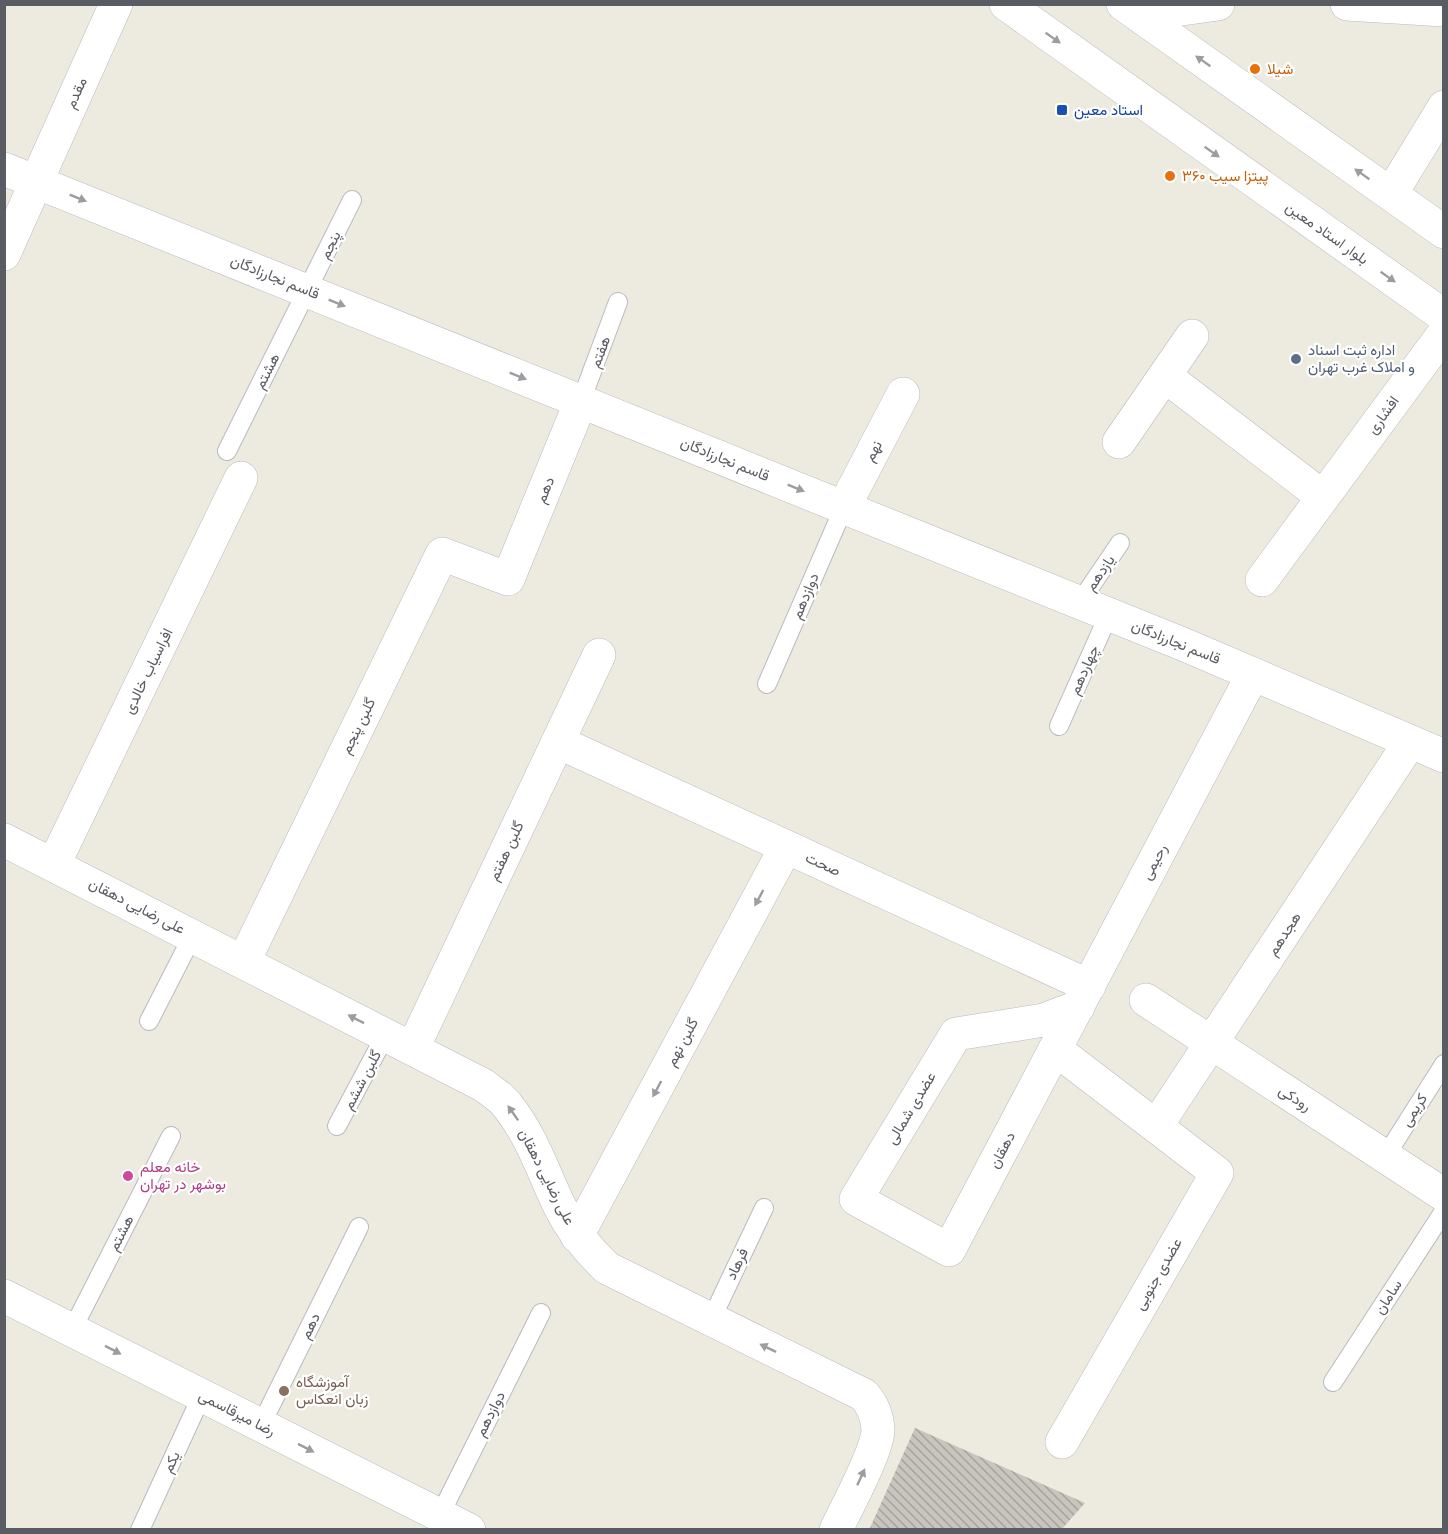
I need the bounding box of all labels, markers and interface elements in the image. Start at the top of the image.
one-way arrow [1046,32,1061,44]
one-way arrow [1195,55,1211,67]
place label: شیلا [1267,60,1293,78]
marker: شیلا [1248,62,1262,76]
street label: مقدم [61,75,92,112]
place label: استاد معین [1074,101,1143,120]
marker: استاد معین [1055,103,1069,117]
one-way arrow [1205,145,1220,157]
place label: پیتزا سیب ۳۶۰ [1182,167,1268,186]
one-way arrow [1354,168,1370,180]
marker: پیتزا سیب ۳۶۰ [1163,169,1177,183]
one-way arrow [70,193,88,203]
street label: بلوار استاد معین [1282,198,1372,269]
street label: پنجم [315,228,345,263]
street label: قاسم نجارزادگان [228,251,322,304]
one-way arrow [1380,271,1396,283]
one-way arrow [328,298,346,308]
street label: هفتم [586,333,615,371]
place label: اداره ثبت اسناد و املاک غرب تهران [1308,341,1415,376]
street label: هشتم [250,350,285,392]
marker: اداره ثبت اسناد و املاک غرب تهران [1289,352,1303,366]
one-way arrow [509,372,527,381]
street label: افشاری [1363,392,1404,438]
street label: قاسم نجارزادگان [678,433,772,486]
street label: نهم [860,437,887,465]
street label: دهم [532,474,559,506]
one-way arrow [787,484,805,493]
street label: یازدهم [1081,552,1119,595]
street label: دوازدهم [787,570,824,622]
street label: قاسم نجارزادگان [1129,616,1223,669]
street label: افراسیاب خالدی [119,625,177,717]
street label: چهاردهم [1065,642,1104,698]
street label: گلبن پنجم [337,695,380,758]
street label: گلبن هفتم [484,818,529,884]
street label: رحیمی [1137,841,1172,883]
street label: صحت [803,848,843,880]
street label: علی رضایی دهقان [85,874,188,939]
one-way arrow [754,890,764,907]
street label: هجدهم [1263,909,1306,960]
one-way arrow [348,1014,365,1024]
street label: گلبن نهم [662,1014,703,1070]
street label: گلبن ششم [339,1047,386,1113]
street label: عضدی شمالی [882,1068,941,1148]
one-way arrow [652,1080,662,1097]
street label: رودکی [1275,1081,1315,1116]
street label: کریمی [1397,1090,1432,1130]
one-way arrow [507,1106,519,1122]
street label: علی رضایی دهقان [514,1126,579,1229]
street label: دهقان [985,1128,1019,1172]
place label: خانه معلم بوشهر در تهران [140,1158,226,1193]
marker: خانه معلم بوشهر در تهران [121,1169,135,1183]
street label: هشتم [104,1212,139,1254]
street label: عضدی جنوبی [1130,1235,1187,1314]
street label: فرهاد [722,1245,752,1283]
street label: سامان [1370,1276,1406,1318]
street label: دهم [296,1310,325,1343]
one-way arrow [760,1343,777,1353]
one-way arrow [104,1345,122,1355]
place label: آموزشگاه زبان انعکاس [296,1373,368,1409]
marker: آموزشگاه زبان انعکاس [277,1384,291,1398]
street label: رضا میرقاسمی [195,1386,278,1441]
street label: دوازدهم [471,1388,510,1440]
one-way arrow [297,1442,315,1452]
street label: یکم [158,1448,185,1476]
one-way arrow [856,1468,865,1485]

